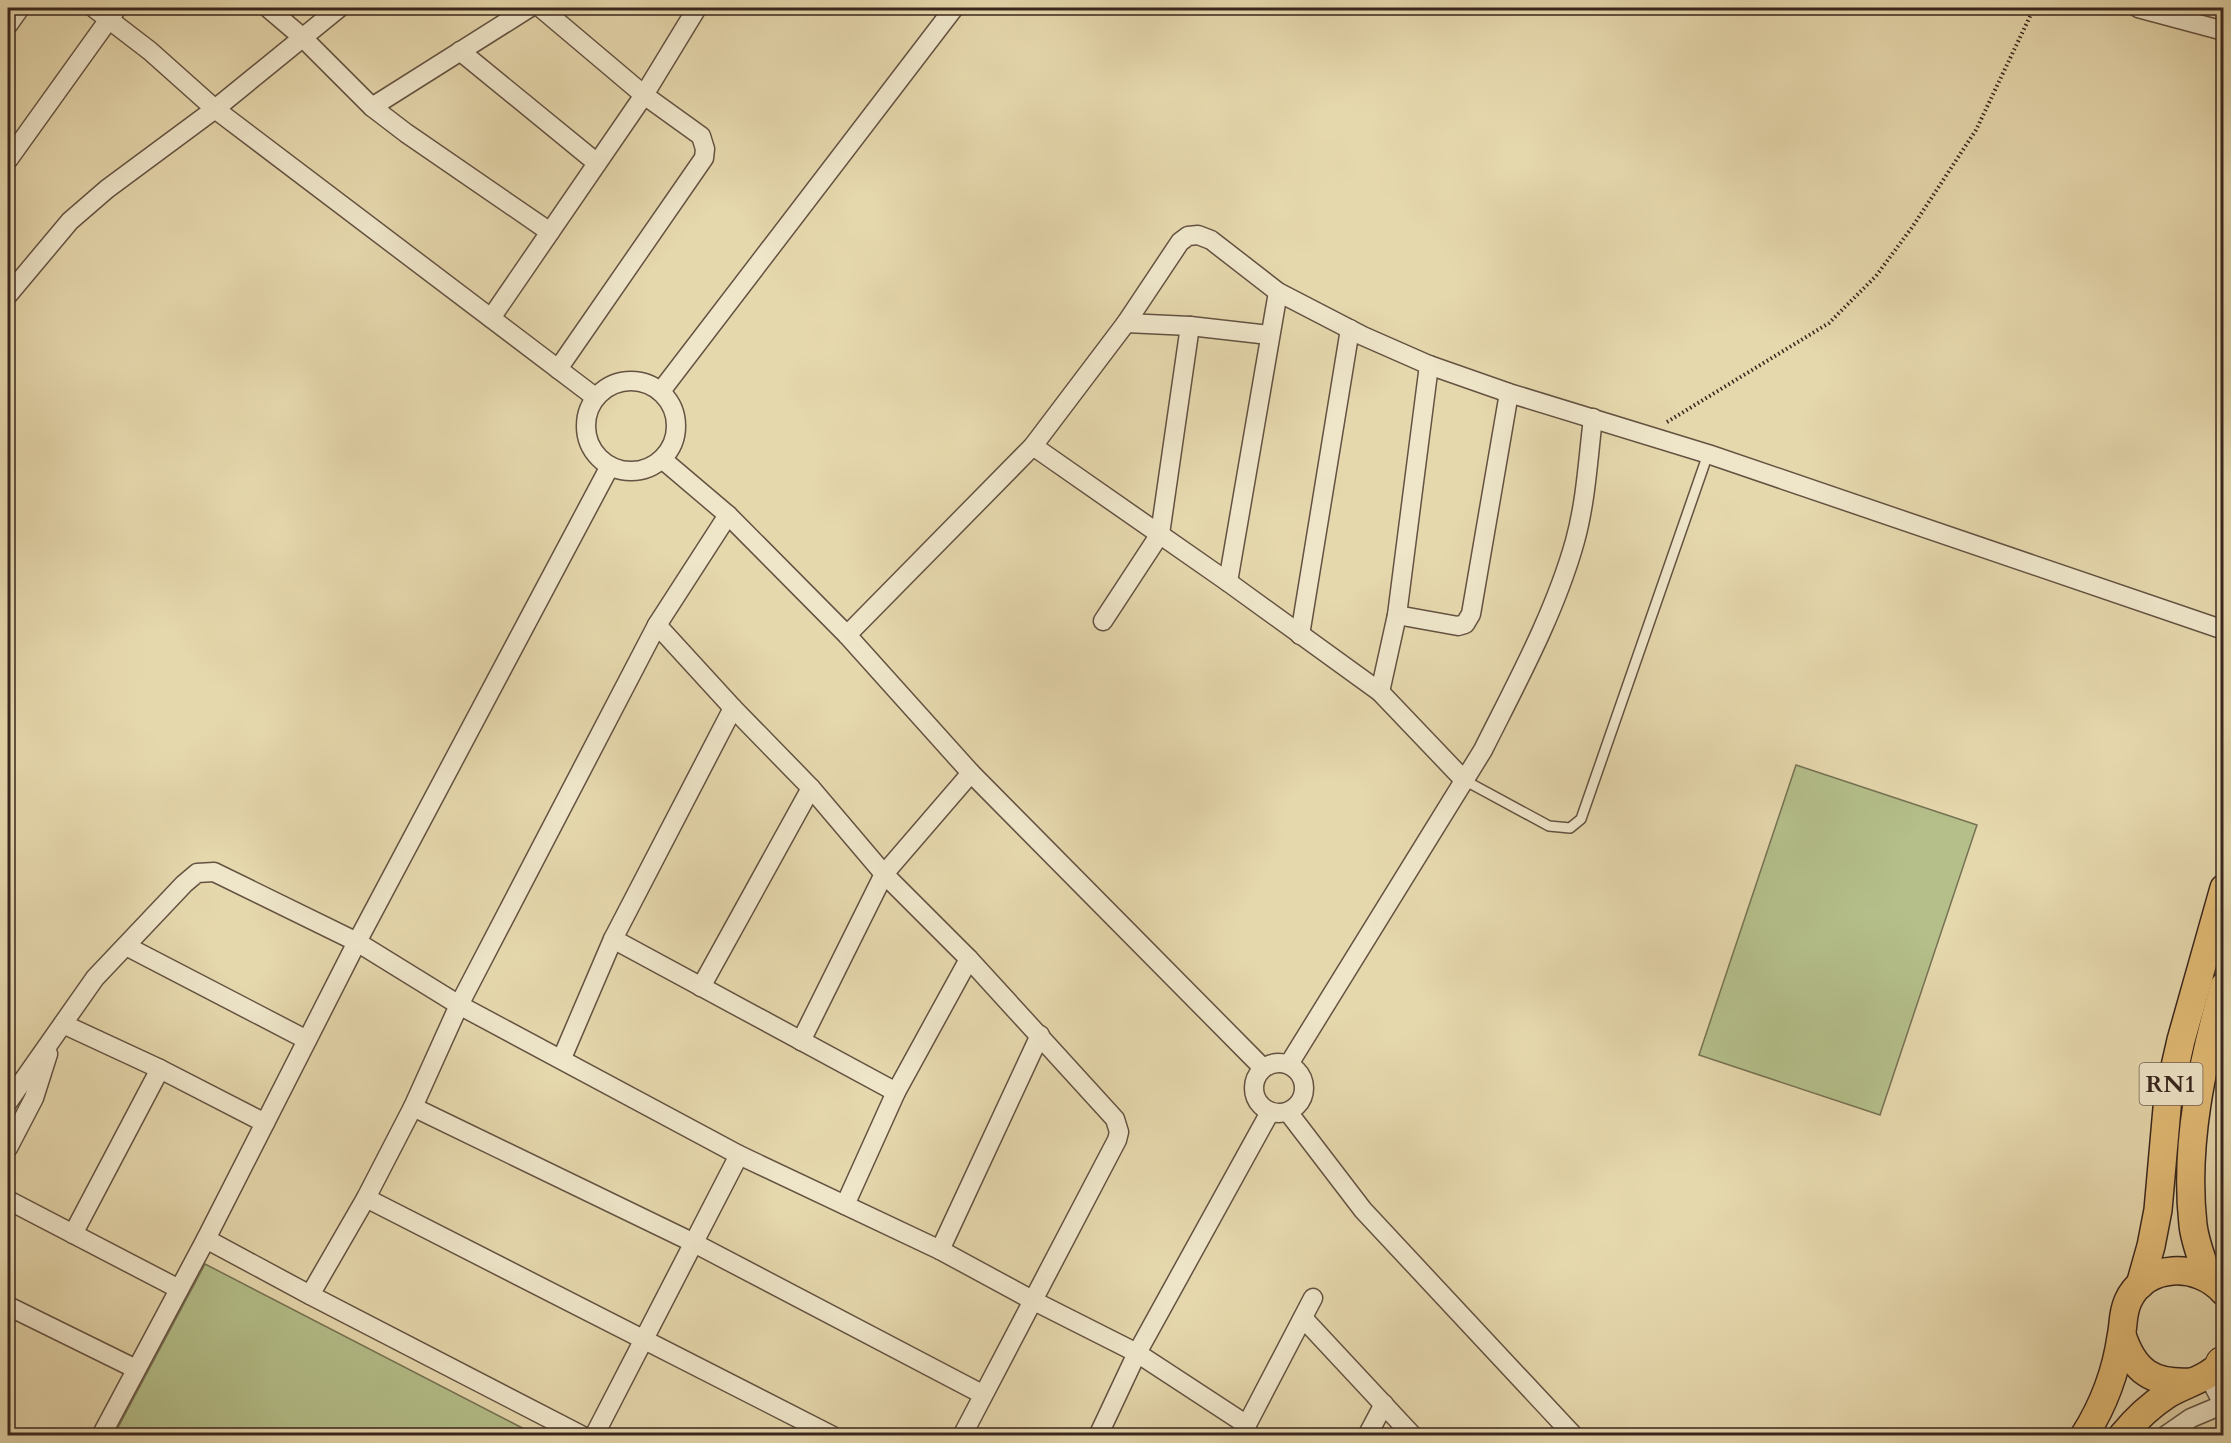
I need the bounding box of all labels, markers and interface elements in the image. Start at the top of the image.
road number: RN1 [2140,1063,2202,1105]

